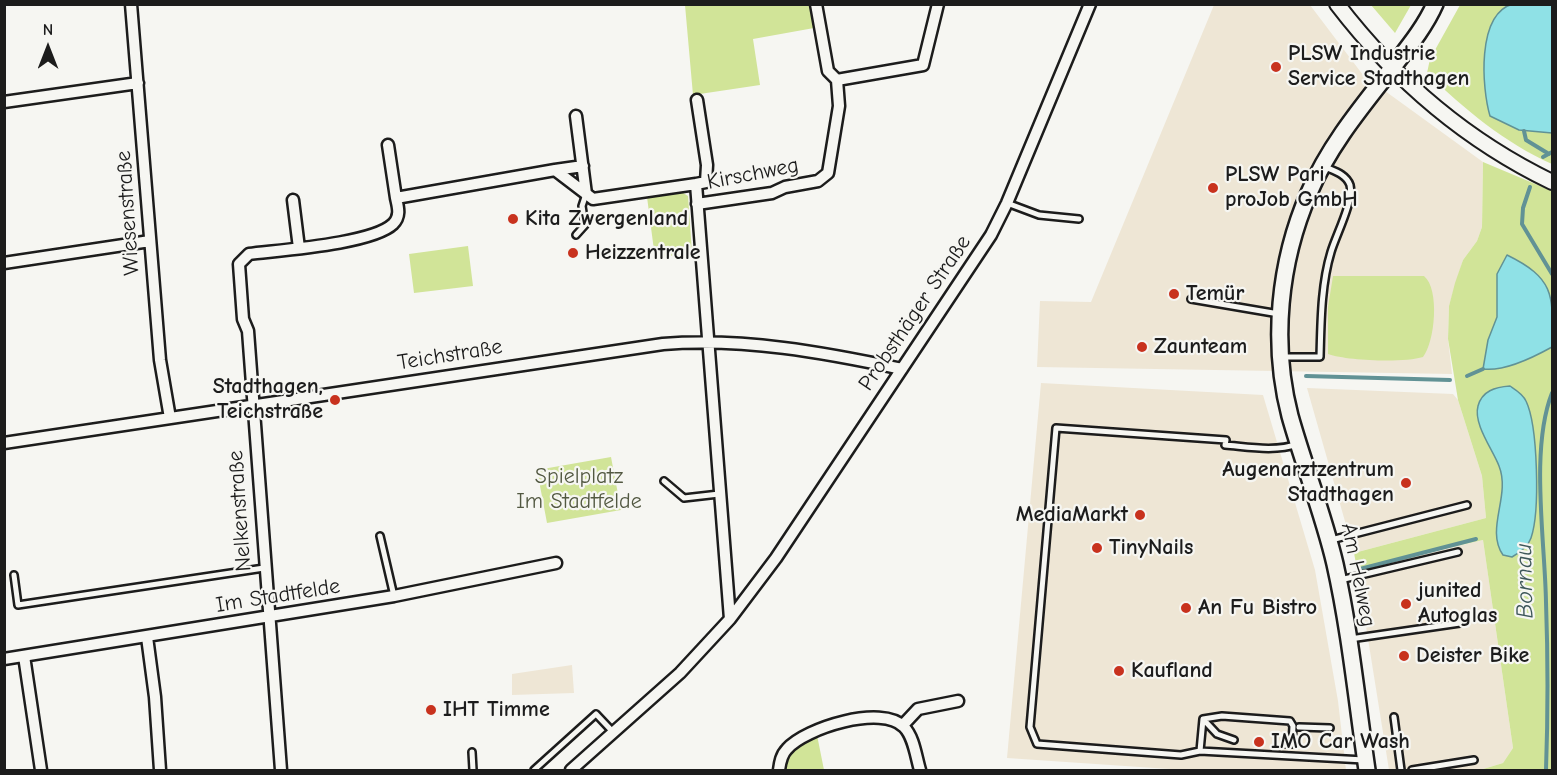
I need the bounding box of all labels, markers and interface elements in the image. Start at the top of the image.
north arrow [18,18,78,78]
text: N [43,21,53,39]
place label: PLSW Industrie Service Stadthagen [1288,41,1470,92]
marker: PLSW Industrie Service Stadthagen [1269,60,1283,74]
street label: Wiesenstraße [110,150,146,276]
street label: Kirschweg [705,152,801,196]
place label: PLSW Pari proJob GmbH [1225,162,1358,214]
marker: PLSW Pari proJob GmbH [1206,181,1220,195]
place label: Kita Zwergenland [525,206,688,232]
marker: Kita Zwergenland [506,212,520,226]
street label: Probsthäger Straße [853,230,977,396]
place label: Heizzentrale [585,240,701,266]
marker: Heizzentrale [566,246,580,260]
place label: Temür [1186,281,1244,307]
marker: Temür [1167,287,1181,301]
street label: Teichstraße [396,334,504,376]
place label: Zaunteam [1154,334,1247,360]
marker: Zaunteam [1135,340,1149,354]
place label: Stadthagen, Teichstraße [213,374,323,426]
marker: Stadthagen, Teichstraße [328,393,342,407]
street label: Nelkenstraße [223,450,257,572]
place label: Augenarztzentrum Stadthagen [1222,457,1394,508]
park label: Spielplatz Im Stadtfelde [516,464,642,516]
marker: Augenarztzentrum Stadthagen [1399,476,1413,490]
place label: MediaMarkt [1016,502,1128,528]
marker: MediaMarkt [1133,508,1147,522]
street label: Am Helweg [1335,521,1381,629]
place label: TinyNails [1109,535,1193,561]
marker: TinyNails [1090,541,1104,555]
water label: Bornau [1510,543,1540,619]
street label: Im Stadtfelde [214,573,342,619]
place label: junited Autoglas [1418,578,1497,630]
place label: An Fu Bistro [1198,595,1317,621]
marker: junited Autoglas [1399,597,1413,611]
marker: An Fu Bistro [1179,601,1193,615]
place label: Deister Bike [1416,643,1529,669]
marker: Deister Bike [1397,649,1411,663]
place label: Kaufland [1131,658,1213,684]
marker: Kaufland [1112,664,1126,678]
place label: IHT Timme [443,697,550,723]
marker: IHT Timme [424,703,438,717]
place label: IMO Car Wash [1271,729,1410,755]
marker: IMO Car Wash [1252,735,1266,749]

